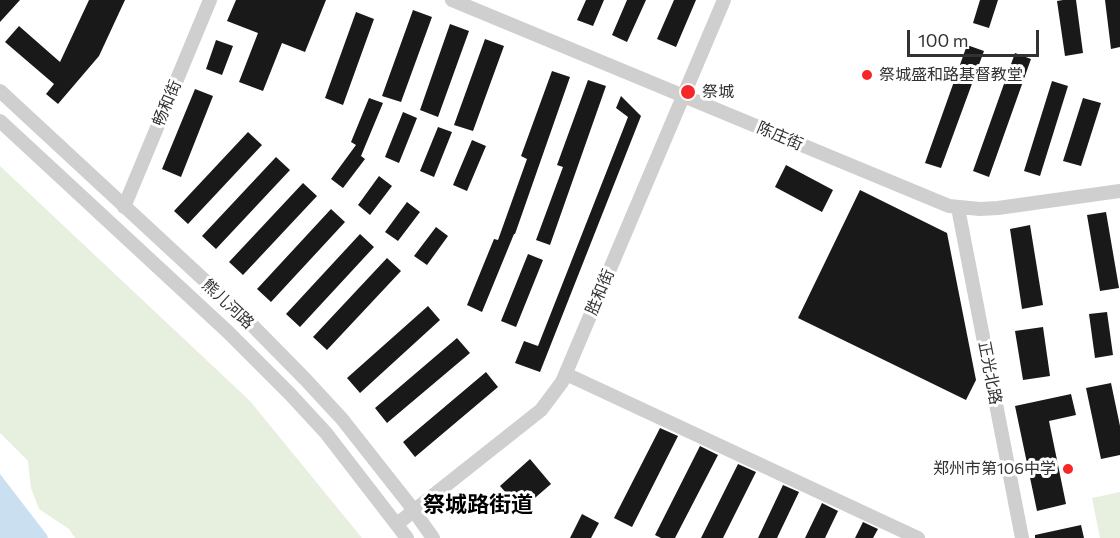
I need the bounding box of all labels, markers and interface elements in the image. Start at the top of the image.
scale bar [910,18,1042,56]
text: 100 m [918,29,968,51]
place label: 祭城盛和路基督教堂 [879,65,1023,85]
marker: 祭城盛和路基督教堂 [860,68,874,82]
street label: 畅和街 [149,77,185,129]
place label: 祭城 [702,82,734,102]
marker: 祭城 [679,83,697,101]
street label: 陈庄街 [754,118,806,154]
street label: 胜和街 [582,266,618,318]
street label: 熊儿河路 [198,275,258,333]
street label: 正光北路 [974,340,1006,406]
place label: 郑州市第106中学 [933,459,1056,479]
marker: 郑州市第106中学 [1061,462,1075,476]
district label: 祭城路街道 [423,492,533,518]

